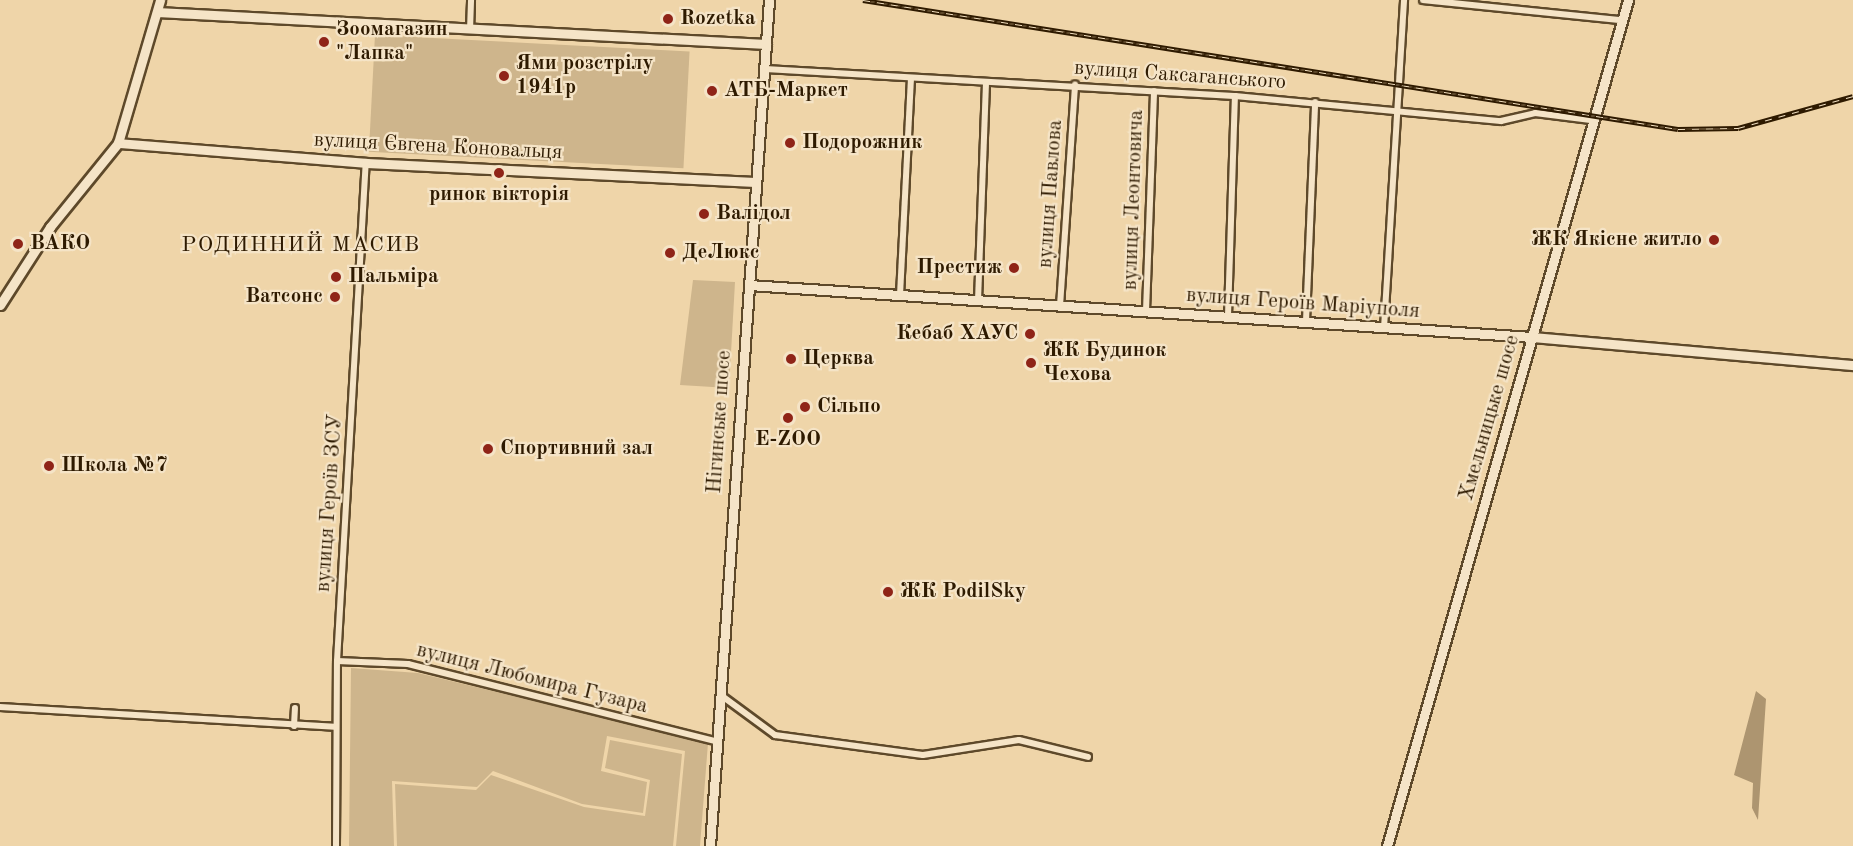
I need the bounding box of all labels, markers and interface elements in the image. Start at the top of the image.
place label: Rozetka [680,6,756,32]
marker: Rozetka [661,12,675,26]
place label: Зоомагазин "Лапка" [336,17,448,67]
marker: Зоомагазин "Лапка" [317,35,331,49]
place label: Ями розстрілу 1941р [516,51,653,101]
street label: вулиця Саксаганського [1073,56,1287,96]
marker: Ями розстрілу 1941р [497,69,511,83]
place label: АТБ-Маркет [724,78,848,104]
marker: АТБ-Маркет [705,84,719,98]
street label: вулиця Леонтовича [1118,109,1150,291]
street label: вулиця Павлова [1033,119,1069,269]
street label: вулиця Євгена Коновальця [313,128,563,166]
place label: Подорожник [802,130,922,156]
marker: Подорожник [783,136,797,150]
marker: ринок вікторія [492,166,506,180]
place label: ринок вікторія [429,182,569,208]
place label: Валідол [716,201,791,227]
marker: Валідол [697,207,711,221]
place label: ЖК Якісне житло [1531,227,1702,253]
place label: ВАКО [30,231,90,257]
district label: РОДИННИЙ МАСИВ [181,233,421,259]
marker: ЖК Якісне житло [1707,233,1721,247]
marker: ВАКО [11,237,25,251]
place label: ДеЛюкс [682,240,760,266]
marker: ДеЛюкс [663,246,677,260]
place label: Престиж [916,255,1002,281]
marker: Престиж [1007,261,1021,275]
place label: Пальміра [348,264,439,290]
marker: Пальміра [329,270,343,284]
street label: вулиця Героїв Маріуполя [1185,283,1421,325]
place label: Ватсонс [245,284,323,310]
marker: Ватсонс [328,290,342,304]
place label: Кебаб ХАУС [896,321,1018,347]
marker: Кебаб ХАУС [1023,327,1037,341]
street label: Хмельницьке шосе [1454,332,1526,504]
place label: ЖК Будинок Чехова [1043,338,1166,388]
place label: Церква [803,346,874,372]
street label: Нігинське шосе [702,350,738,494]
marker: Церква [784,352,798,366]
marker: ЖК Будинок Чехова [1024,356,1038,370]
place label: Сільпо [817,394,881,420]
marker: Сільпо [798,400,812,414]
marker: E-ZOO [781,411,795,425]
street label: вулиця Героїв ЗСУ [311,413,349,593]
place label: E-ZOO [755,427,821,453]
place label: Спортивний зал [500,436,653,462]
marker: Спортивний зал [481,442,495,456]
place label: Школа №7 [61,453,168,479]
marker: Школа №7 [42,459,56,473]
place label: ЖК PodilSky [900,579,1026,605]
marker: ЖК PodilSky [881,585,895,599]
street label: вулиця Любомира Гузара [414,638,650,720]

